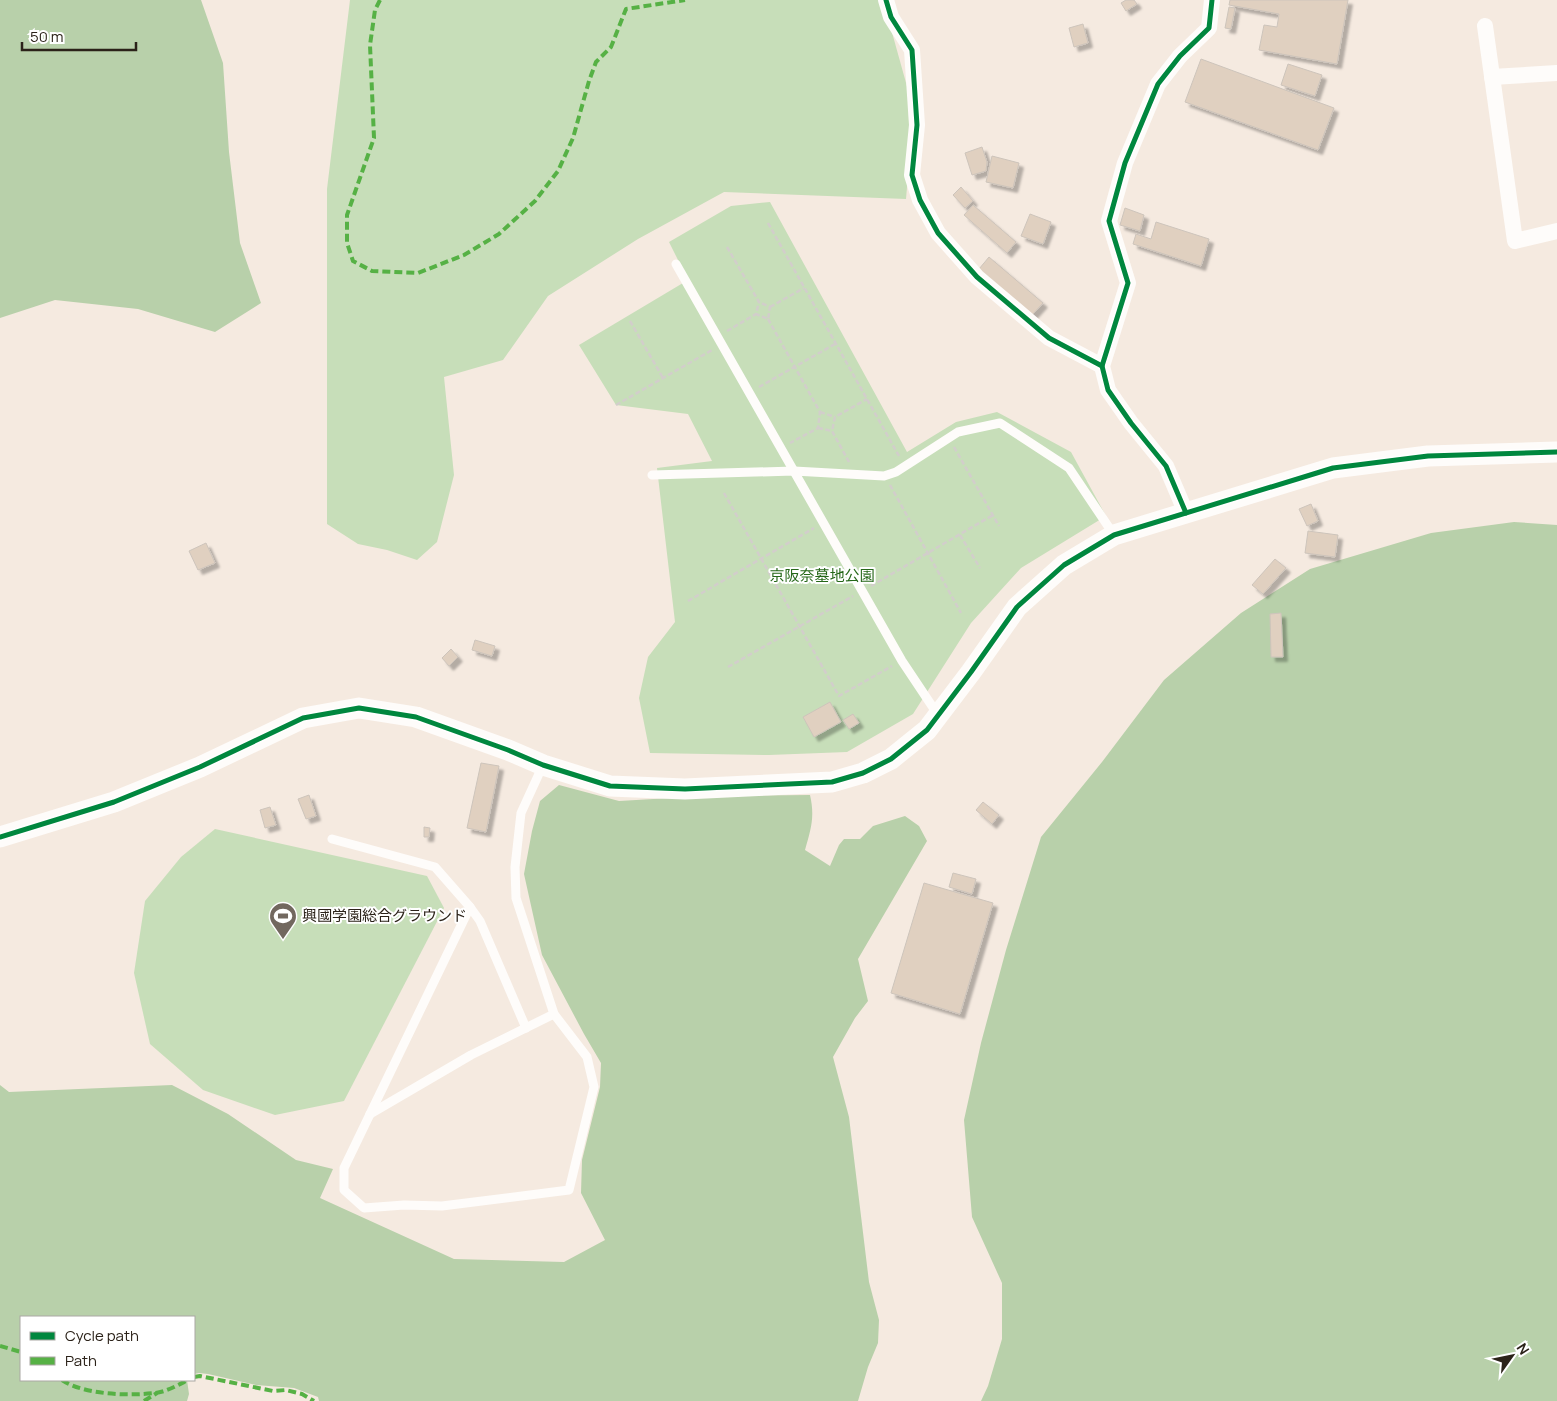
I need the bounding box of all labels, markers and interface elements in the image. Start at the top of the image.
scale bar [22,20,136,52]
text: 50 m [30,26,64,47]
park label: 京阪奈墓地公園 [769,565,875,586]
sports icon: 興國学園総合グラウンド [268,901,298,940]
place label: 興國学園総合グラウンド [302,905,467,926]
legend [20,1316,195,1381]
text: Cycle path [65,1325,139,1346]
north arrow [1487,1331,1537,1381]
text: N [1513,1339,1534,1358]
text: Path [65,1350,97,1371]

